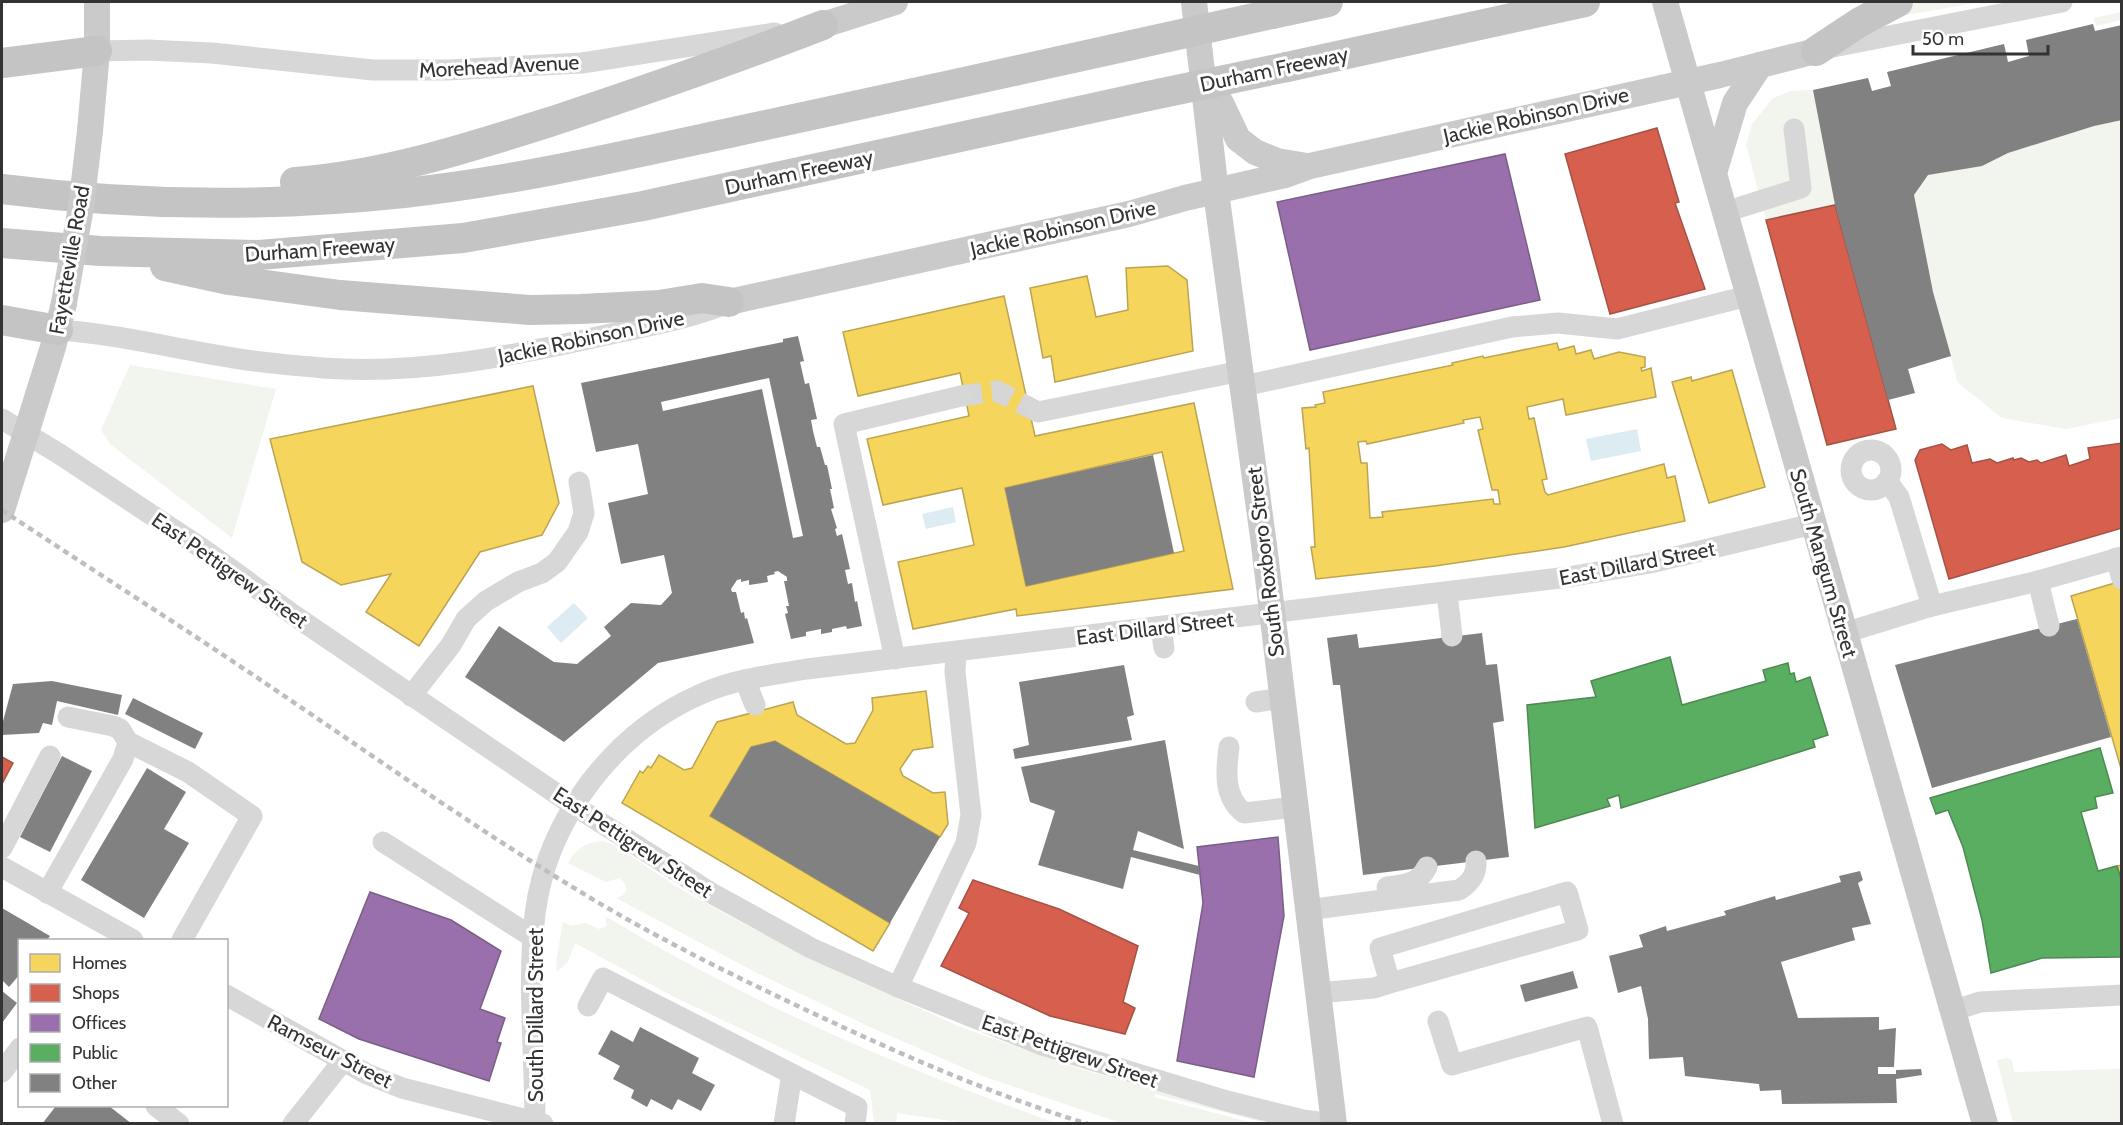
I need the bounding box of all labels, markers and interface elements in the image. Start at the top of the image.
scale bar [1913,18,2048,56]
text: 50 m [1922,28,1964,50]
street label: Durham Freeway [1198,41,1351,97]
street label: Morehead Avenue [418,49,580,83]
street label: Jackie Robinson Drive [1440,81,1631,149]
street label: Durham Freeway [723,144,876,200]
street label: Fayetteville Road [44,183,94,337]
street label: Jackie Robinson Drive [967,194,1158,262]
street label: Durham Freeway [244,231,396,267]
street label: Jackie Robinson Drive [495,305,687,369]
street label: South Roxboro Street [1241,466,1289,658]
street label: South Mangum Street [1785,466,1863,660]
street label: East Pettigrew Street [147,507,313,633]
street label: East Dillard Street [1557,536,1717,590]
street label: East Dillard Street [1075,606,1235,650]
street label: East Pettigrew Street [549,781,717,903]
street label: South Dillard Street [523,928,548,1102]
legend [18,939,228,1107]
text: Homes [72,952,127,974]
text: Shops [72,982,120,1004]
street label: Ramseur Street [263,1009,397,1093]
street label: East Pettigrew Street [979,1009,1161,1093]
text: Offices [72,1012,126,1034]
text: Public [72,1042,118,1064]
text: Other [72,1072,117,1094]

